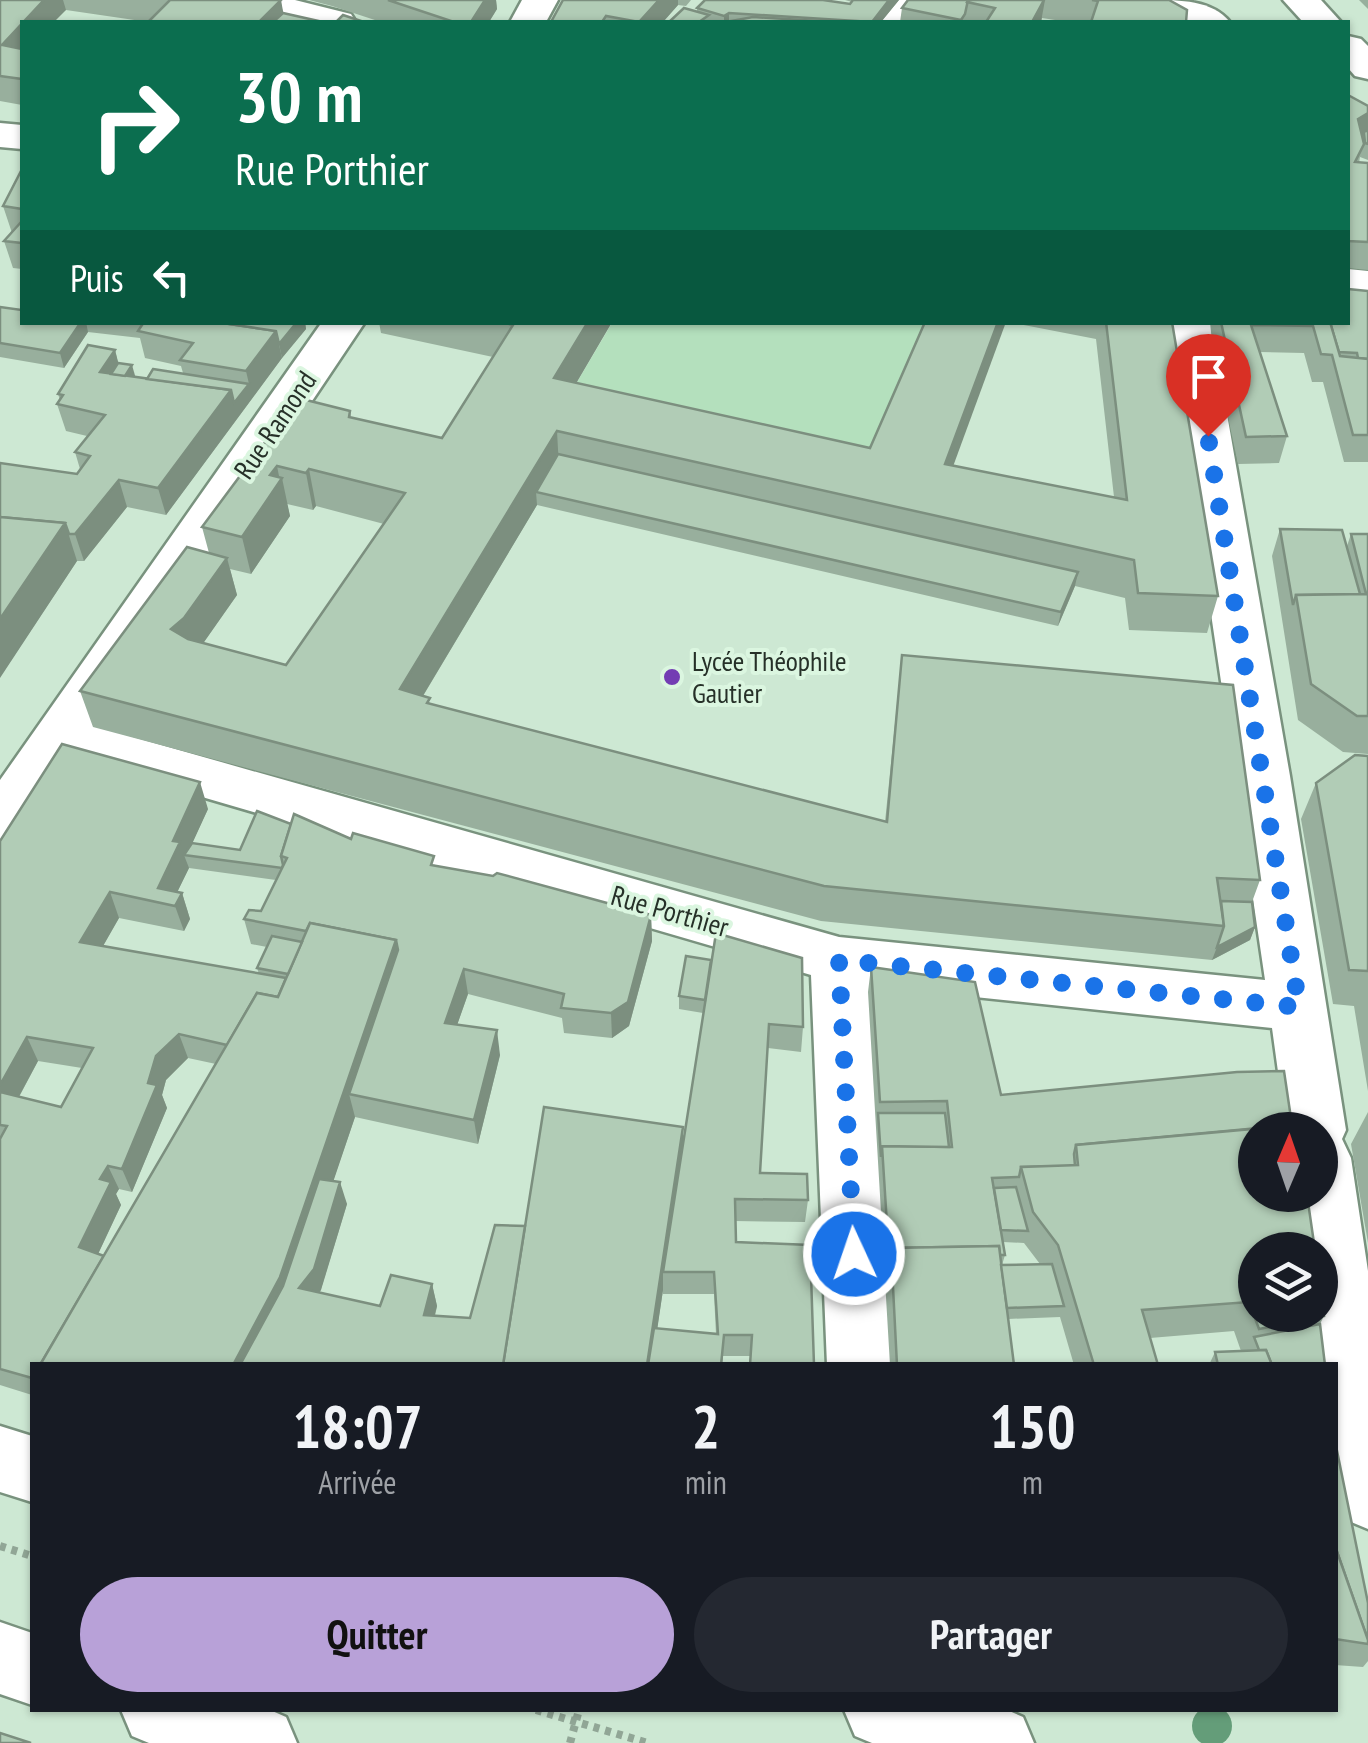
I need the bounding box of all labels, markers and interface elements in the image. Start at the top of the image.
text: 30 m [235,51,363,141]
icon: right [70,60,200,190]
text: Rue Porthier [235,139,429,197]
icon: left [144,250,199,305]
text: Puis [70,253,124,302]
pin [1166,334,1251,437]
icon: arrive [1181,349,1236,404]
street label: Rue Ramond [225,364,324,486]
place label: Lycée Théophile Gautier [692,642,847,711]
marker: Lycée Théophile Gautier [661,666,683,688]
street label: Rue Porthier [607,876,734,945]
north arrow [1238,1112,1338,1212]
map controls [1238,1112,1338,1332]
position arrow [802,1202,906,1306]
button: layers [1238,1232,1338,1332]
text: 18:07 [293,1387,422,1465]
text: 2 [692,1387,720,1465]
text: 150 [989,1387,1075,1465]
text: Arrivée [318,1461,397,1503]
text: min [685,1461,727,1503]
text: m [1022,1461,1043,1503]
button: Quitter [80,1577,674,1692]
button: Partager [694,1577,1288,1692]

